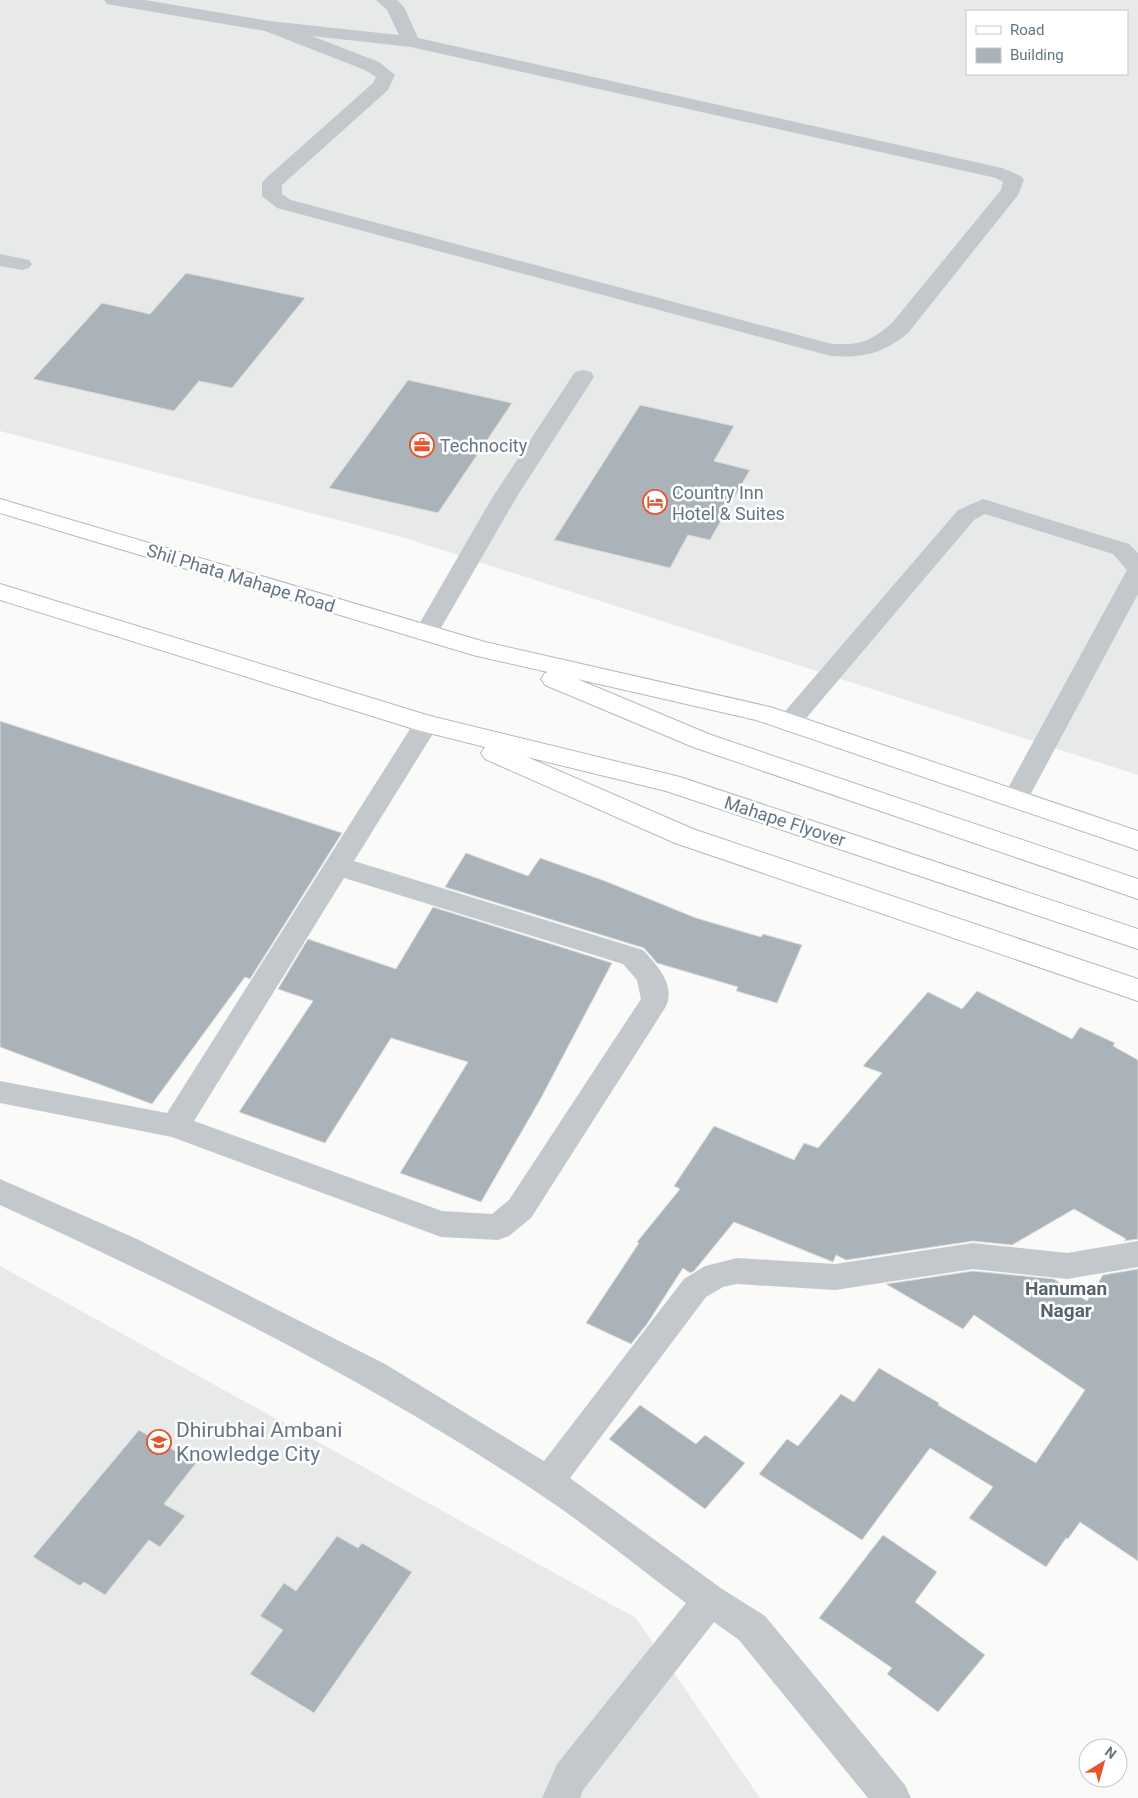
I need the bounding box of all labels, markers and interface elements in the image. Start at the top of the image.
legend [966,10,1128,75]
text: Road [1010,21,1044,39]
text: Building [1010,46,1064,64]
office icon: Technocity [409,432,435,458]
place label: Technocity [440,435,528,456]
place label: Country Inn Hotel & Suites [672,482,785,524]
hotel icon: Country Inn Hotel & Suites [642,489,668,515]
street label: Shil Phata Mahape Road [144,539,338,617]
street label: Mahape Flyover [722,791,848,851]
district label: Hanuman Nagar [1025,1277,1107,1322]
place label: Dhirubhai Ambani Knowledge City [176,1418,342,1466]
school or university icon: Dhirubhai Ambani Knowledge City [146,1429,172,1455]
north arrow [1078,1738,1128,1788]
text: N [1102,1743,1120,1762]

